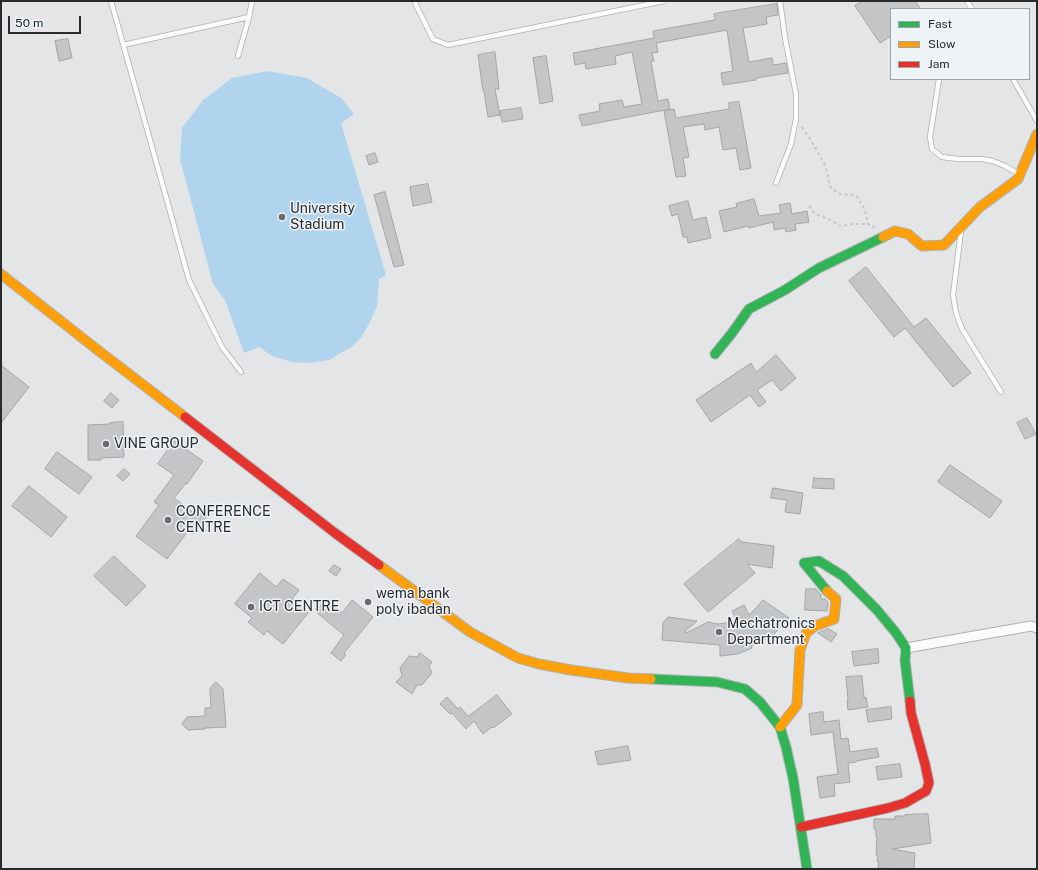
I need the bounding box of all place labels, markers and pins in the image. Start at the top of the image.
place label: University Stadium [290,201,355,234]
marker: University Stadium [277,212,287,222]
place label: VINE GROUP [114,436,198,452]
marker: VINE GROUP [101,439,111,449]
place label: CONFERENCE CENTRE [176,504,271,536]
marker: CONFERENCE CENTRE [163,515,173,525]
place label: wema bank poly ibadan [376,586,451,618]
marker: wema bank poly ibadan [363,597,373,607]
place label: ICT CENTRE [259,599,339,615]
marker: ICT CENTRE [246,602,256,612]
place label: Mechatronics Department [727,616,815,648]
marker: Mechatronics Department [714,627,724,637]

